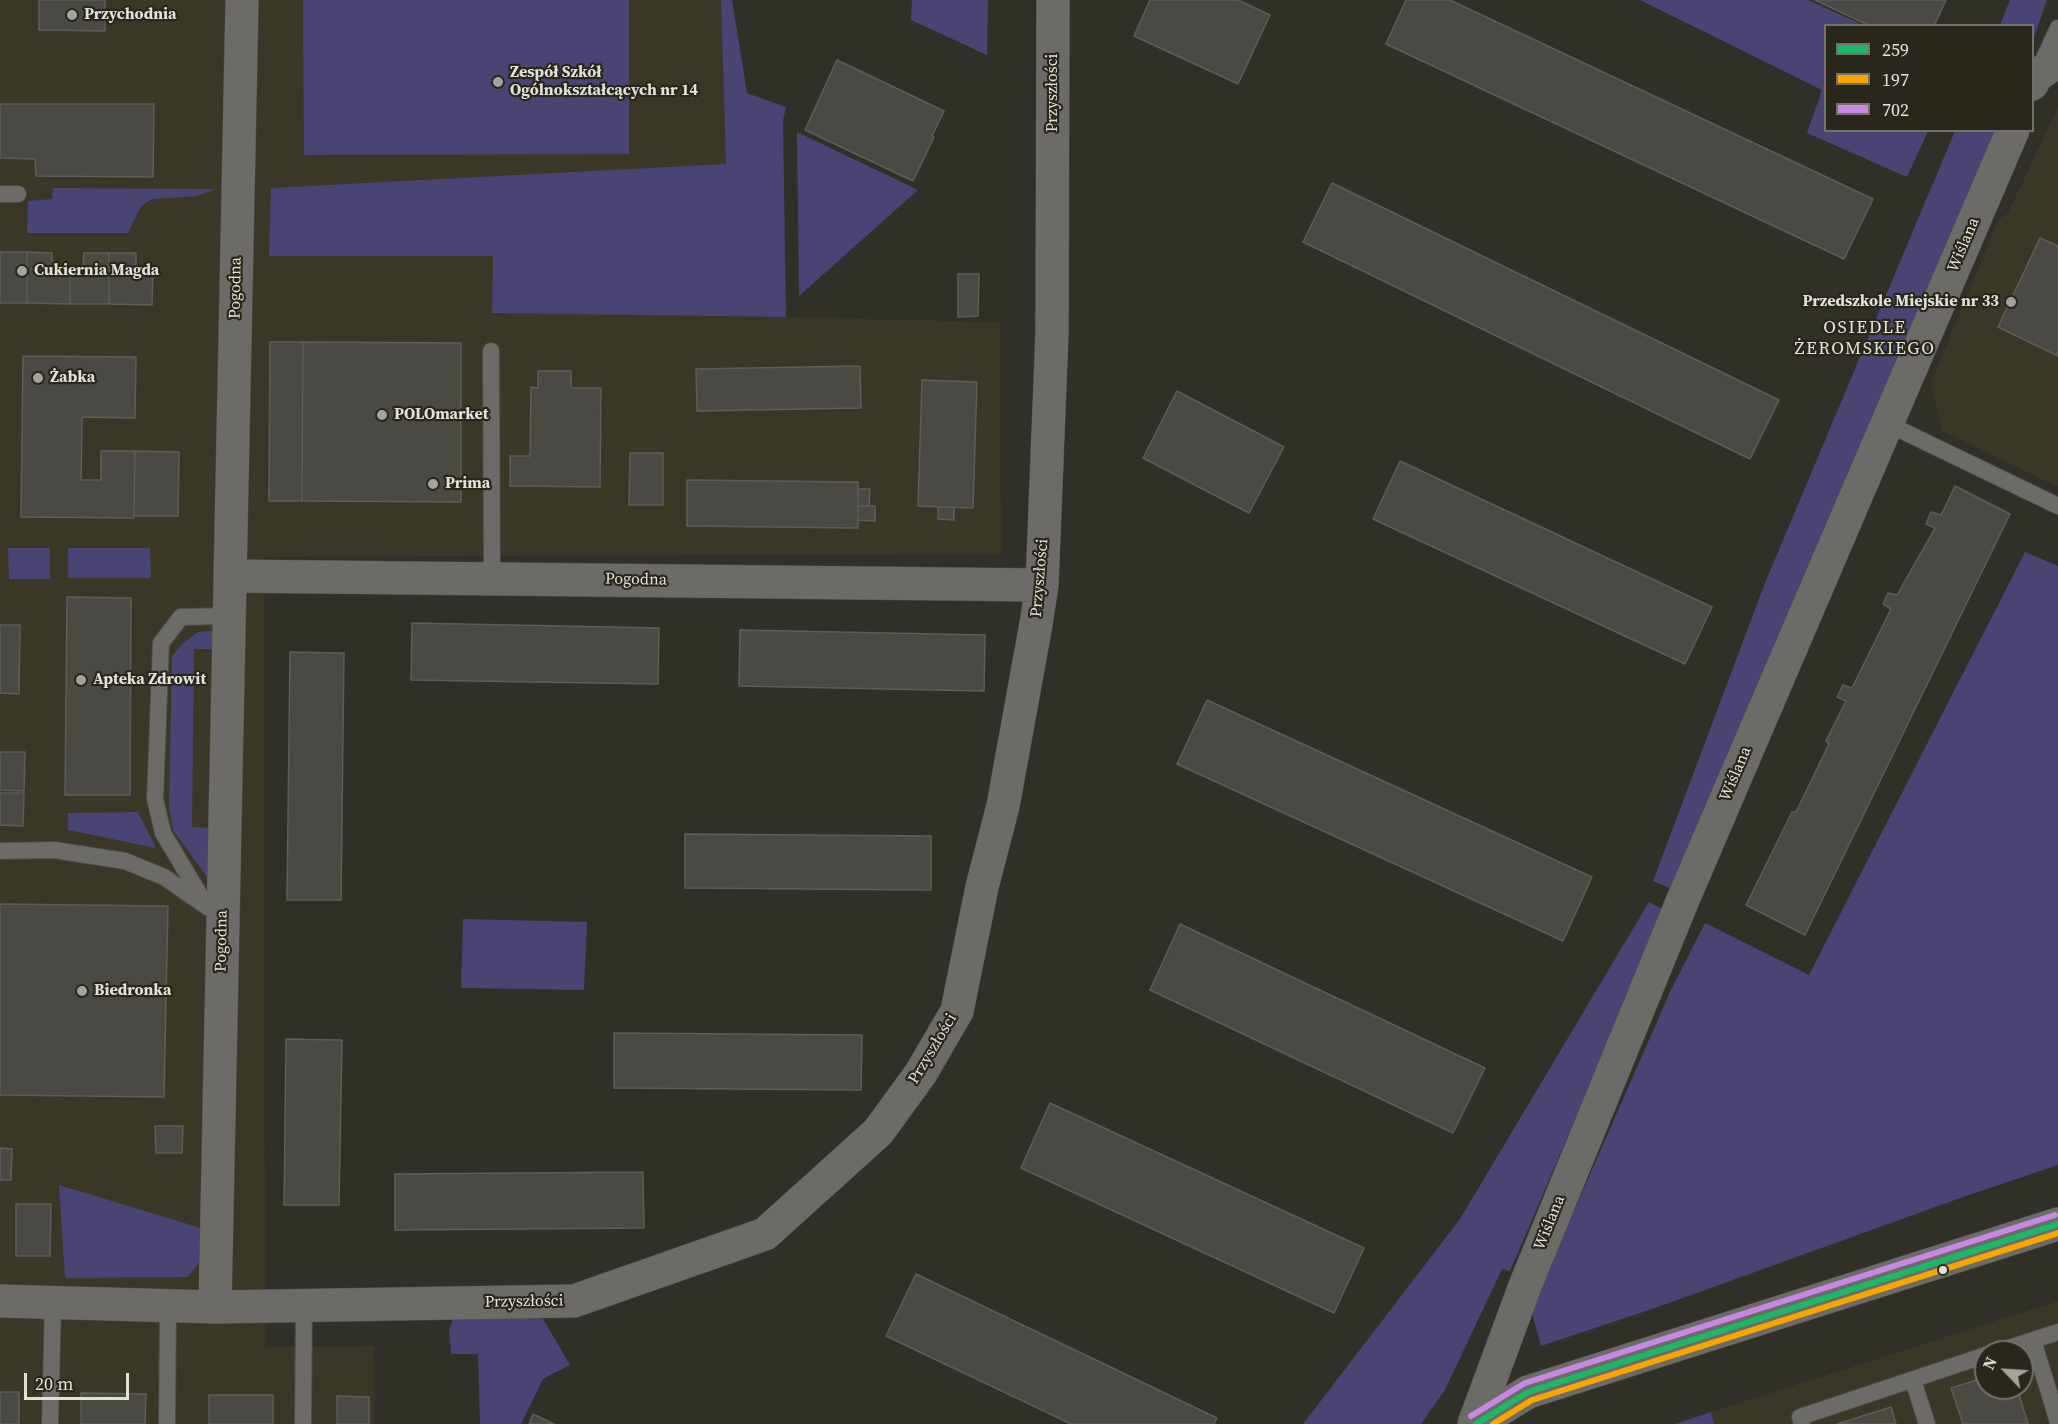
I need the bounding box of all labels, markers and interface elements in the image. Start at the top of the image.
place label: Przychodnia [84,5,177,25]
marker: Przychodnia [65,8,79,22]
legend [1824,24,2034,132]
text: 259 [1882,37,1909,62]
street label: Przyszłości [1043,54,1063,132]
place label: Zespół Szkół Ogólnokształcących nr 14 [510,63,698,101]
text: 197 [1882,67,1909,92]
marker: Zespół Szkół Ogólnokształcących nr 14 [491,75,505,89]
text: 702 [1882,97,1909,122]
street label: Wiślana [1944,215,1984,275]
street label: Pogodna [226,257,246,319]
place label: Cukiernia Magda [34,261,159,281]
marker: Cukiernia Magda [15,264,29,278]
place label: Przedszkole Miejskie nr 33 [1803,292,1999,312]
marker: Przedszkole Miejskie nr 33 [2004,295,2018,309]
district label: OSIEDLE ŻEROMSKIEGO [1795,317,1935,360]
place label: Żabka [50,368,95,388]
marker: Żabka [31,371,45,385]
place label: POLOmarket [394,405,488,425]
marker: POLOmarket [375,408,389,422]
place label: Prima [445,474,490,494]
marker: Prima [426,477,440,491]
street label: Przyszłości [1027,538,1053,618]
street label: Pogodna [605,570,667,590]
place label: Apteka Zdrowit [93,670,206,690]
marker: Apteka Zdrowit [74,673,88,687]
street label: Wiślana [1716,744,1756,804]
street label: Pogodna [212,910,232,972]
place label: Biedronka [94,981,171,1001]
marker: Biedronka [75,984,89,998]
street label: Przyszłości [905,1010,961,1088]
street label: Wiślana [1530,1193,1570,1253]
unlabelled marker [1937,1264,1949,1276]
street label: Przyszłości [485,1292,563,1312]
north arrow [1974,1340,2034,1400]
text: N [1977,1353,2002,1373]
scale bar [27,1361,132,1399]
text: 20 m [35,1371,73,1396]

